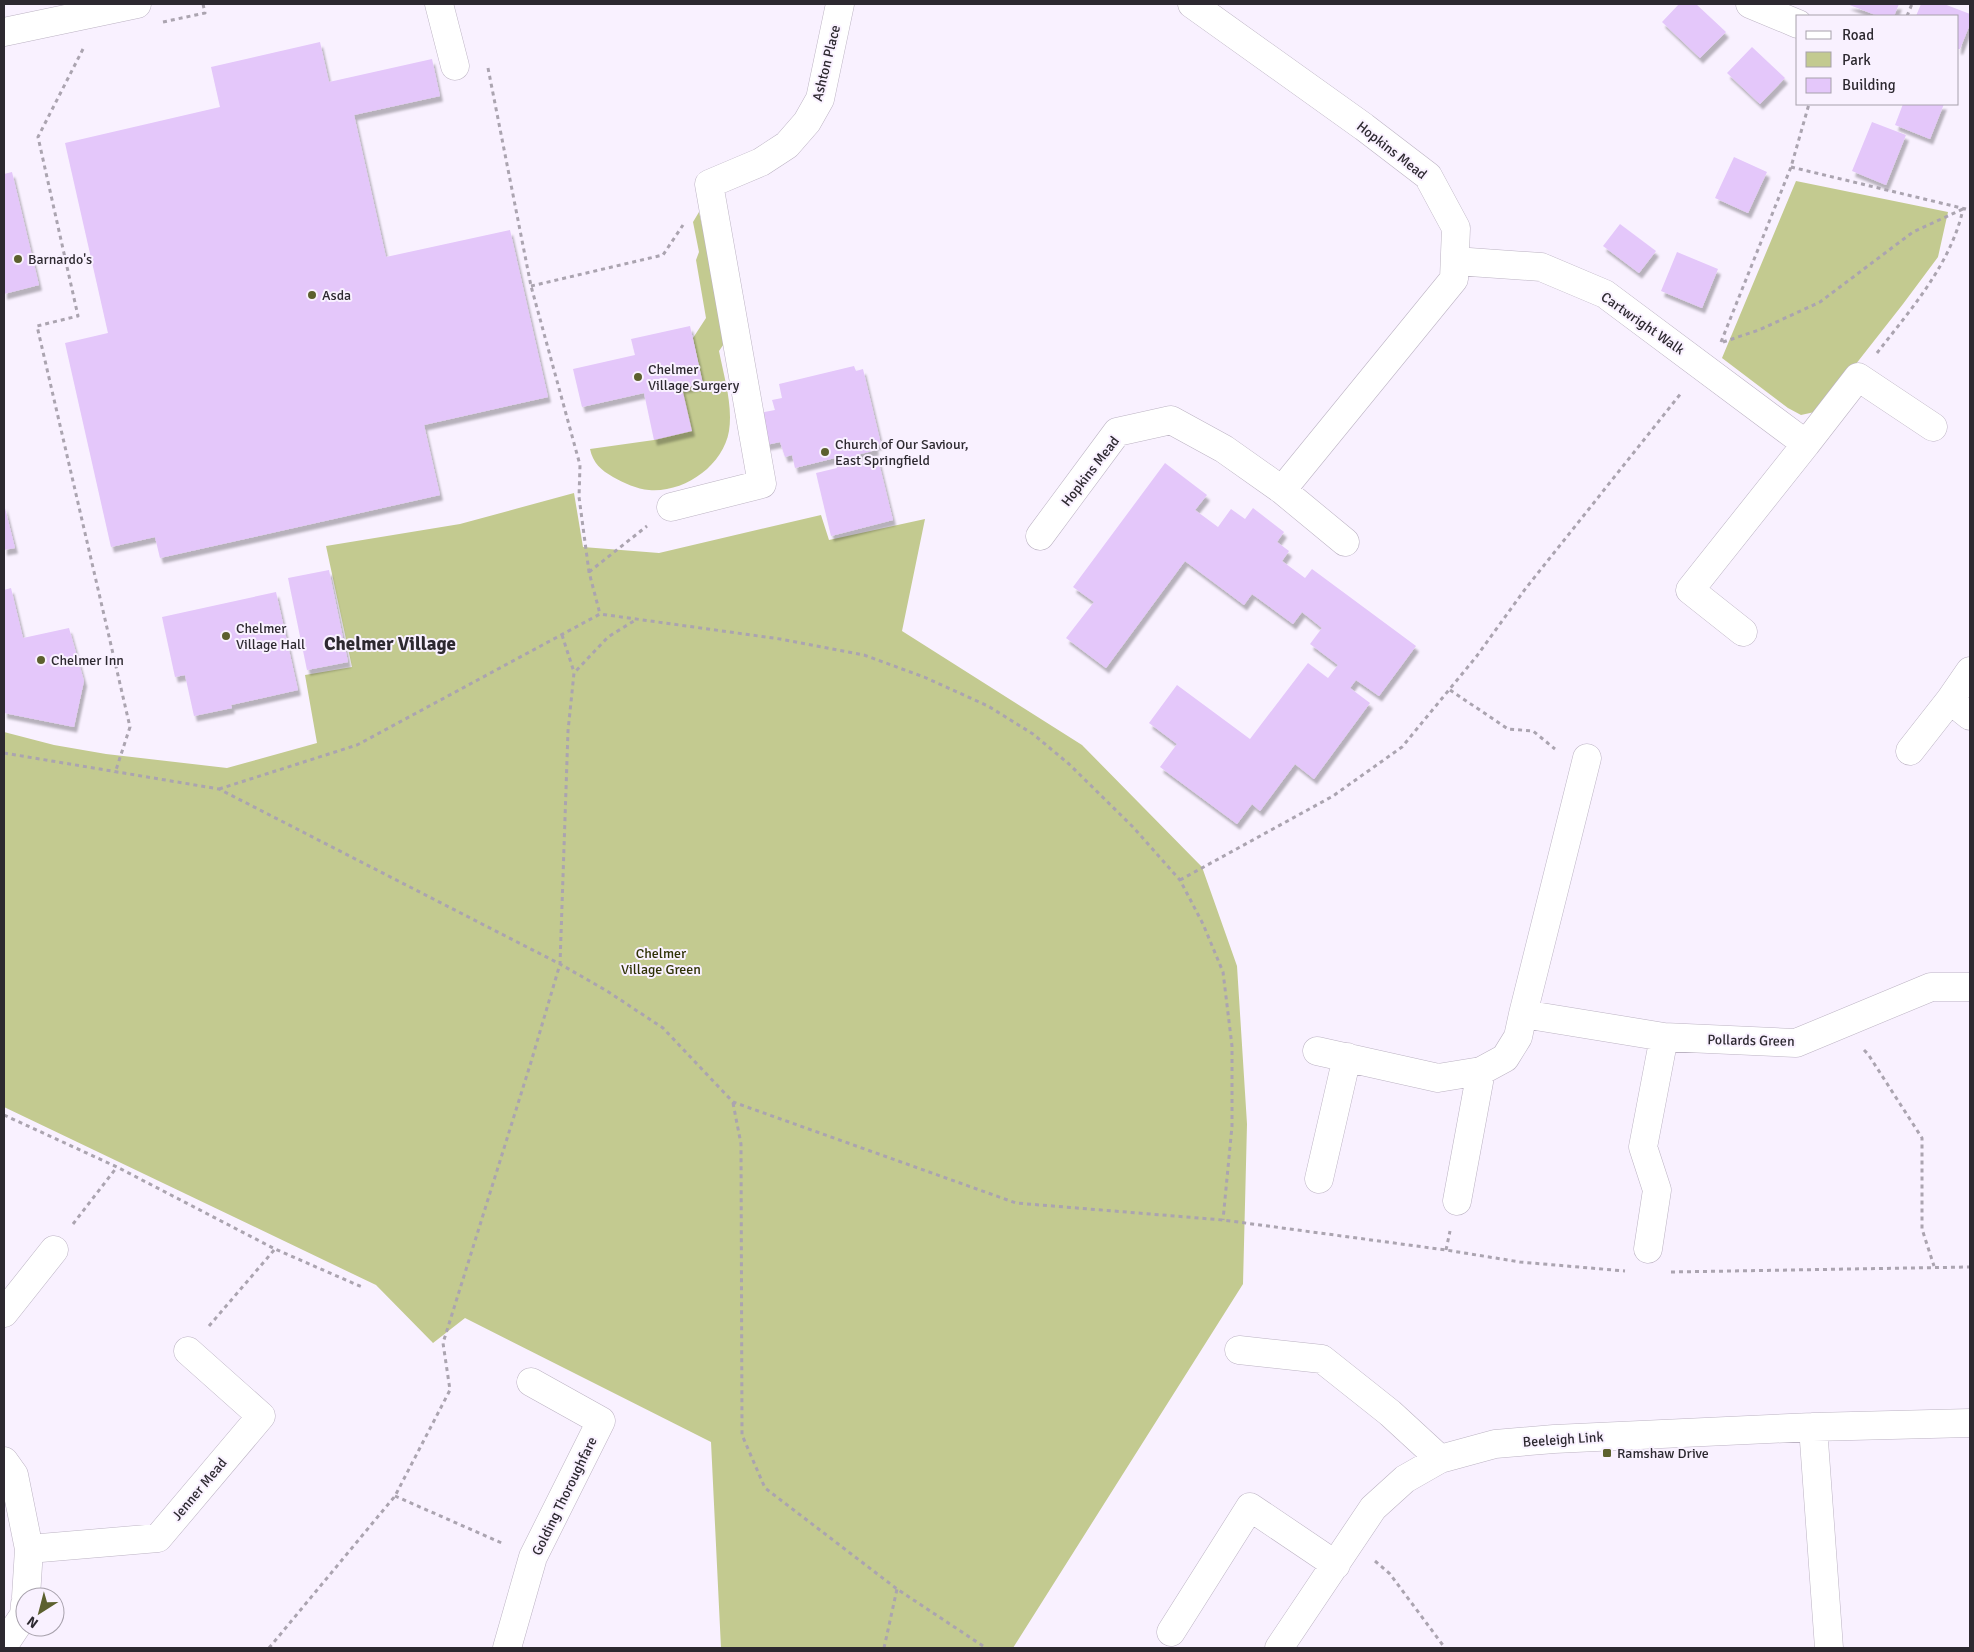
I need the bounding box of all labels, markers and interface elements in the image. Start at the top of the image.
legend [1796,15,1959,105]
street label: Ashton Place [809,23,844,103]
text: Road [1842,26,1874,44]
text: Park [1842,51,1871,69]
text: Building [1842,76,1896,94]
street label: Hopkins Mead [1353,118,1430,183]
place label: Barnardo's [28,251,92,268]
marker: Barnardo's [12,253,24,265]
place label: Asda [322,287,351,304]
street label: Cartwright Walk [1598,288,1688,358]
marker: Asda [306,289,318,301]
place label: Chelmer Village Surgery [648,361,740,394]
marker: Chelmer Village Surgery [632,371,644,383]
street label: Hopkins Mead [1058,433,1123,510]
place label: Church of Our Saviour, East Springfield [835,436,969,469]
marker: Church of Our Saviour, East Springfield [819,446,831,458]
place label: Chelmer Village Hall [236,620,305,653]
marker: Chelmer Village Hall [220,630,232,642]
district label: Chelmer Village [324,632,456,656]
place label: Chelmer Inn [51,652,124,669]
marker: Chelmer Inn [35,654,47,666]
park label: Chelmer Village Green [621,945,701,978]
street label: Pollards Green [1707,1031,1795,1050]
street label: Beeleigh Link [1522,1428,1604,1451]
street label: Golding Thoroughfare [528,1434,601,1558]
place label: Ramshaw Drive [1617,1445,1709,1462]
marker: Ramshaw Drive [1601,1447,1613,1459]
street label: Jenner Mead [168,1455,231,1524]
north arrow [15,1587,65,1637]
text: N [24,1612,42,1632]

